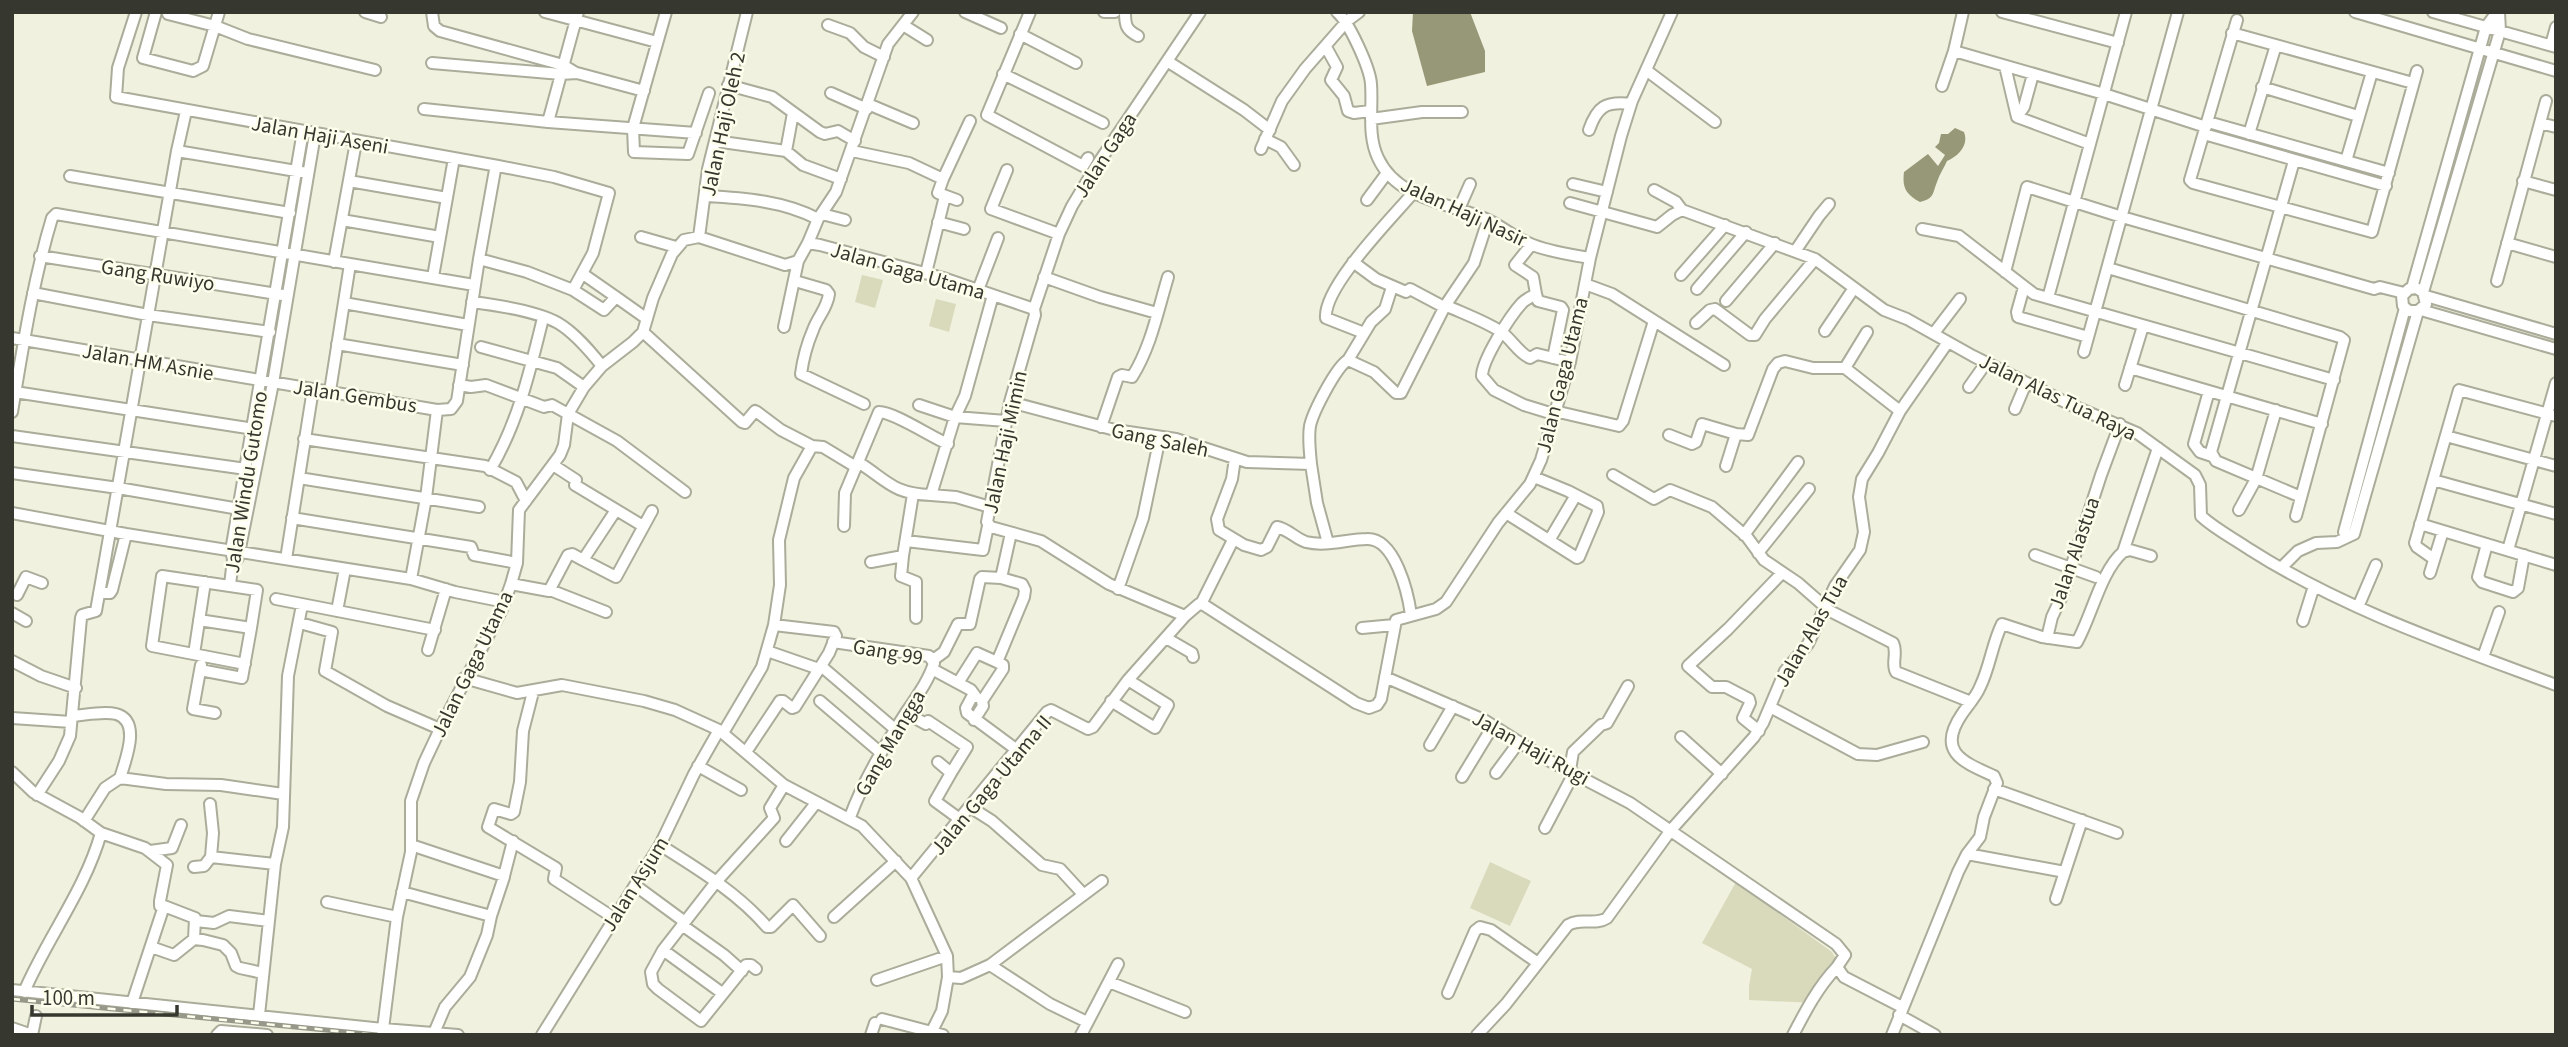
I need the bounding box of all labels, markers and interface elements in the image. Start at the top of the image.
street label: Jalan Haji Oleh 2 [693,49,753,199]
street label: Jalan Gaga [1066,106,1144,204]
street label: Jalan Haji Aseni [249,108,391,162]
street label: Jalan Haji Nasir [1396,170,1533,255]
street label: Jalan Gaga Utama [827,235,989,307]
street label: Gang Ruwiyo [99,251,217,299]
street label: Jalan Gaga Utama [1528,294,1596,456]
street label: Jalan HM Asnie [80,336,216,388]
street label: Jalan Alas Tua Raya [1974,346,2142,448]
street label: Jalan Haji Mimin [975,368,1035,516]
street label: Jalan Gembus [291,371,419,421]
street label: Jalan Windu Gutomo [217,389,275,575]
street label: Gang Saleh [1109,415,1211,465]
street label: Jalan Alastua [2041,493,2107,613]
street label: Jalan Alas Tua [1767,569,1855,693]
street label: Jalan Gaga Utama [424,586,520,742]
street label: Gang 99 [851,631,925,673]
street label: Gang Mangga [847,684,933,802]
street label: Jalan Haji Rugi [1467,703,1595,793]
street label: Jalan Gaga Utama II [923,708,1059,862]
street label: Jalan Asjum [594,831,676,937]
scale bar [32,974,177,1018]
text: 100 m [42,983,95,1013]

